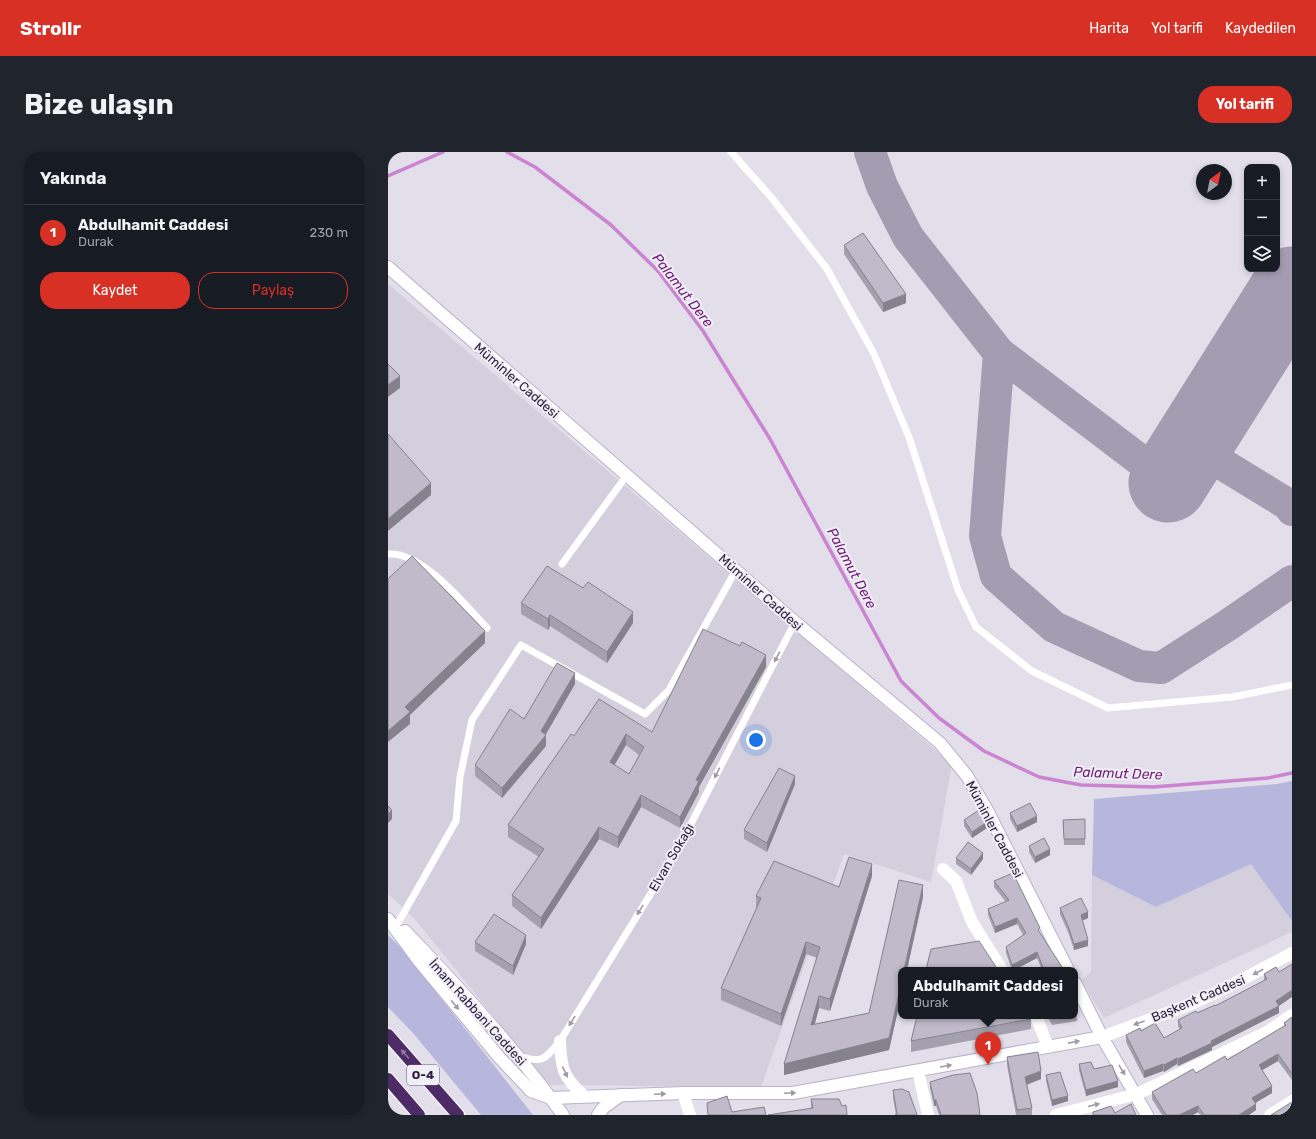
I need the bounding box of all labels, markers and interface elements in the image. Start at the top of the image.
text: Strollr [20,17,81,40]
text: Harita [1089,20,1129,37]
text: Yol tarifi [1151,20,1203,37]
text: Kaydedilen [1225,20,1296,37]
button: Yol tarifi [1198,86,1292,123]
text: Bize ulaşın [24,88,174,121]
north arrow [1196,164,1232,200]
map controls [1244,164,1280,272]
button: + [1244,164,1280,200]
text: Yakında [40,168,106,188]
button: − [1244,200,1280,236]
text: Abdulhamit Caddesi [78,216,228,234]
text: 1 [50,225,56,240]
text: 230 m [310,225,348,240]
text: Durak [78,234,114,249]
button: layers [1244,236,1280,272]
water label: Palamut Dere [648,250,717,331]
button: Kaydet [40,272,190,309]
button: Paylaş [198,272,348,309]
street label: Müminler Caddesi [471,339,562,421]
water label: Palamut Dere [823,525,880,612]
street label: Müminler Caddesi [716,551,806,634]
one-way arrow [773,651,780,663]
your location [746,730,766,750]
water label: Palamut Dere [1073,763,1163,784]
one-way arrow [714,767,720,778]
street label: Müminler Caddesi [963,778,1026,880]
street label: Elvan Sokağı [646,820,698,895]
one-way arrow [636,905,644,916]
street label: İmam Rabbani Caddesi [426,956,529,1069]
popup [898,967,1078,1019]
one-way arrow [1252,968,1263,975]
street label: Başkent Caddesi [1149,972,1247,1025]
text: Abdulhamit Caddesi [913,977,1063,995]
text: Durak [913,995,948,1010]
one-way arrow [451,999,460,1010]
one-way arrow [568,1016,576,1026]
one-way arrow [1132,1021,1144,1027]
pin: 1 [975,1032,1001,1065]
one-way arrow [1068,1039,1080,1045]
one-way arrow [400,1049,410,1059]
one-way arrow [940,1062,952,1068]
one-way arrow [1119,1064,1126,1076]
road number: O-4 [407,1065,439,1085]
one-way arrow [562,1066,568,1077]
one-way arrow [784,1089,796,1096]
one-way arrow [654,1091,667,1097]
one-way arrow [1087,1102,1100,1108]

